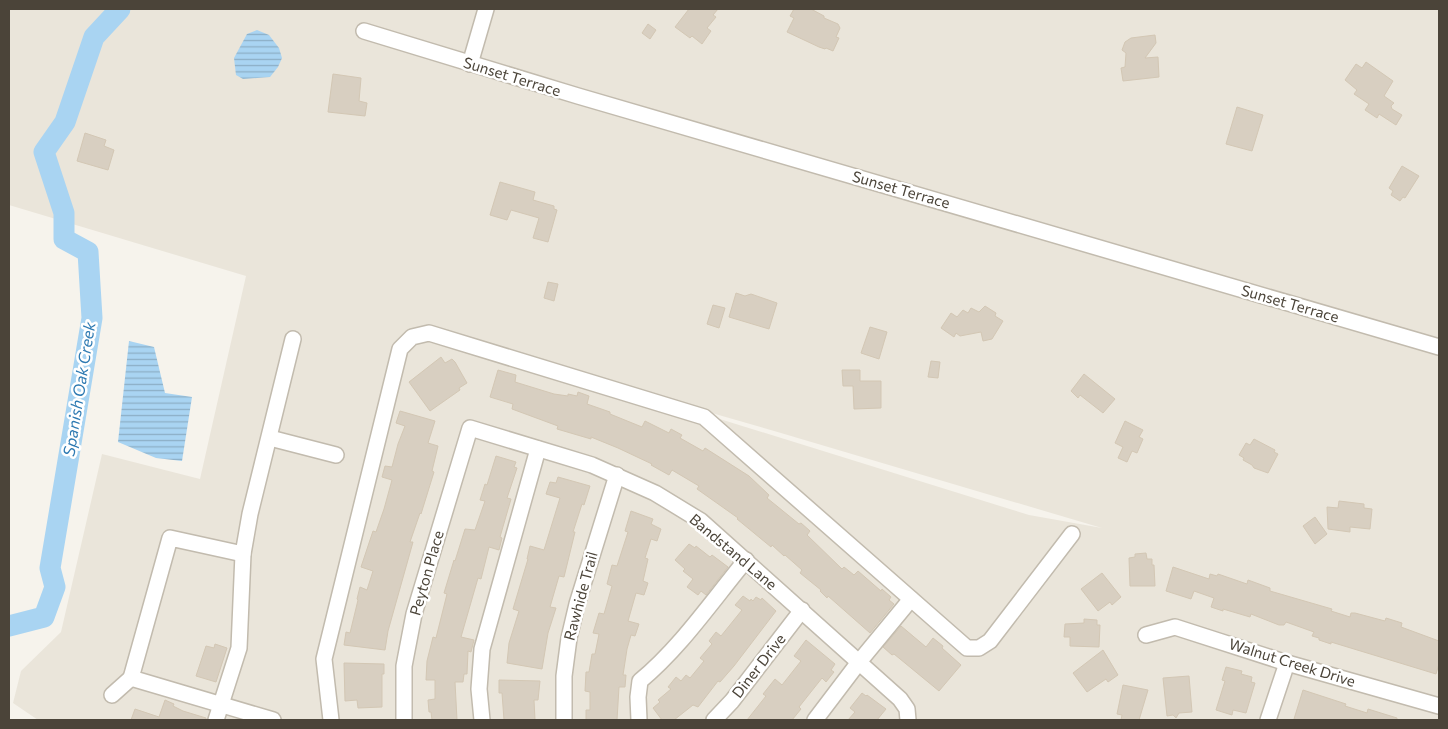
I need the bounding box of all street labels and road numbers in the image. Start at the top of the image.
street label: Sunset Terrace [461,53,563,99]
street label: Sunset Terrace [850,166,952,212]
street label: Sunset Terrace [1239,280,1341,326]
street label: Bandstand Lane [686,509,781,593]
street label: Peyton Place [405,528,447,617]
street label: Rawhide Trail [560,549,601,642]
street label: Diner Drive [728,630,789,701]
street label: Walnut Creek Drive [1227,634,1358,690]

